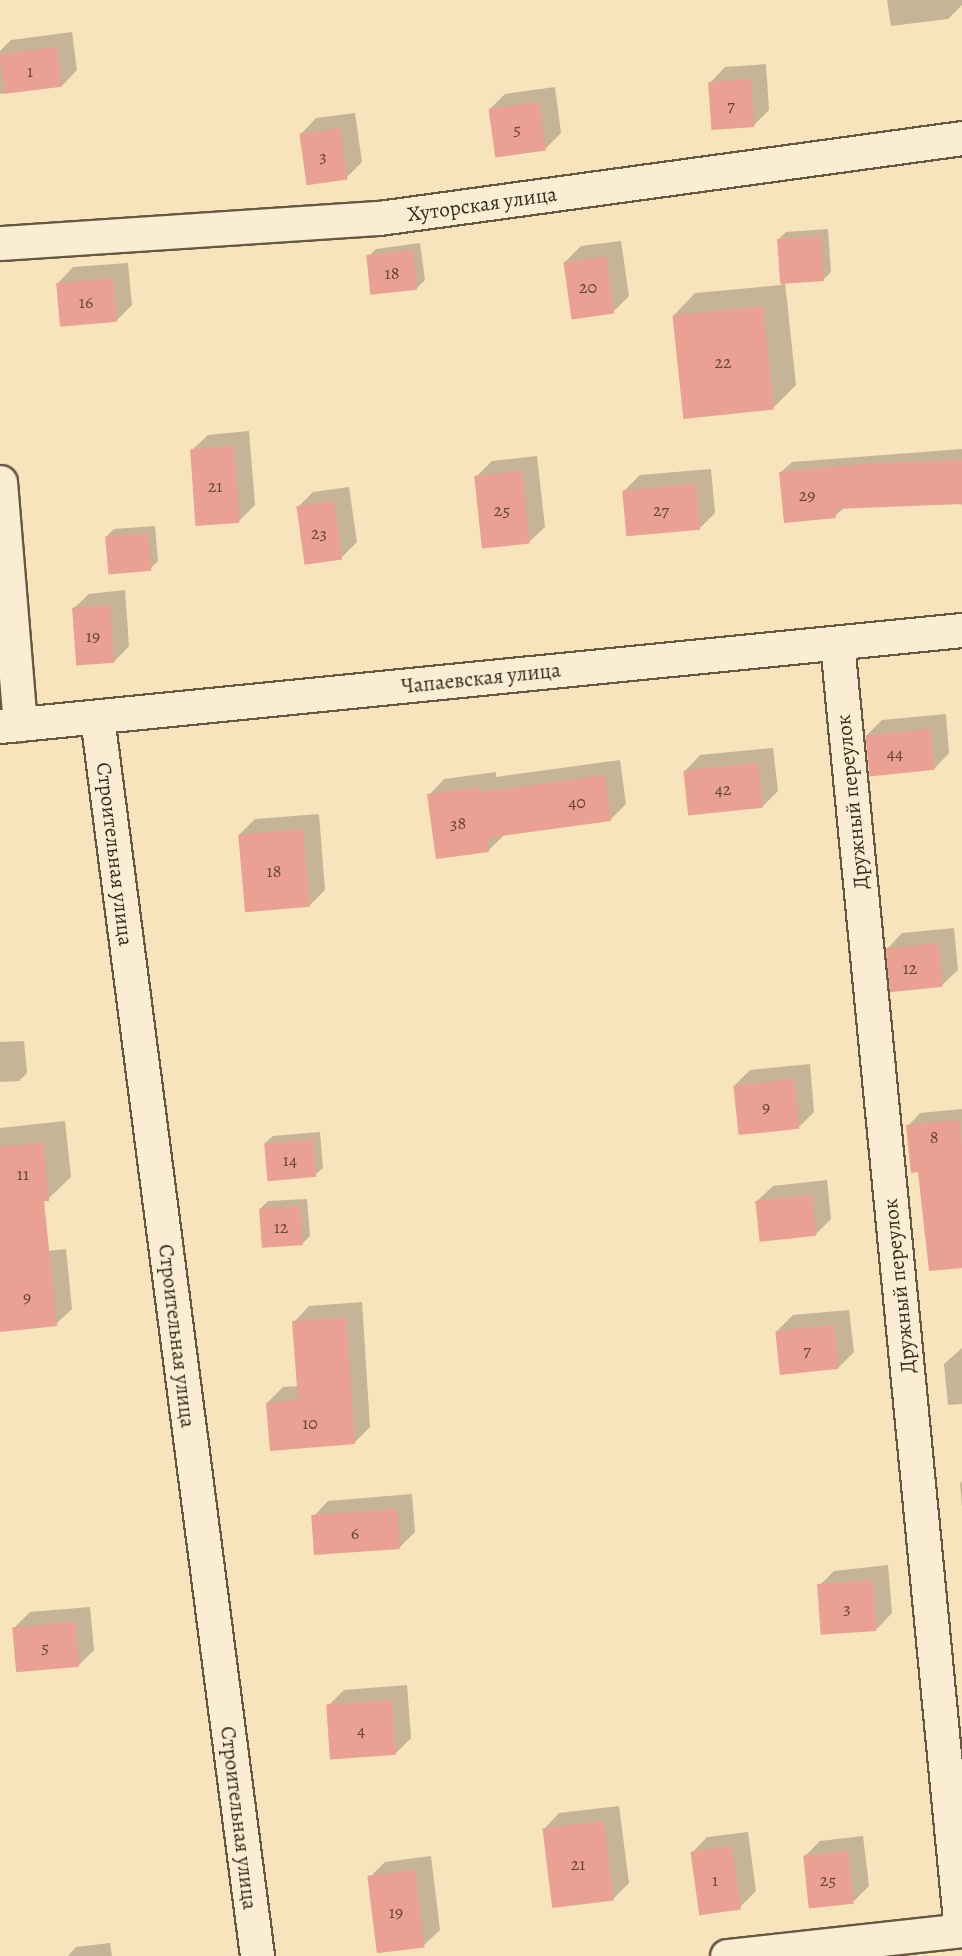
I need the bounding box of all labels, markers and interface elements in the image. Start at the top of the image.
house number: 1 [27,60,33,82]
house number: 7 [727,94,735,116]
house number: 5 [513,118,521,140]
house number: 3 [319,145,327,167]
street label: Хуторская улица [406,181,558,227]
house number: 18 [385,262,399,284]
house number: 20 [579,276,597,298]
house number: 16 [79,291,93,313]
house number: 22 [714,351,732,373]
house number: 21 [208,475,222,497]
house number: 29 [799,484,815,506]
house number: 25 [494,499,510,521]
house number: 27 [653,499,669,521]
house number: 23 [311,522,327,544]
house number: 19 [86,625,100,647]
street label: Чапаевская улица [400,657,562,699]
street label: Дружный переулок [830,713,874,891]
house number: 44 [887,742,903,764]
street label: Строительная улица [91,761,139,947]
house number: 42 [715,778,731,800]
house number: 40 [568,791,586,813]
house number: 38 [450,812,466,834]
house number: 18 [267,860,281,882]
house number: 12 [903,957,917,979]
house number: 9 [762,1096,770,1118]
house number: 8 [930,1126,938,1148]
house number: 14 [283,1149,297,1171]
house number: 11 [17,1163,29,1185]
street label: Дружный переулок [877,1197,921,1375]
house number: 12 [274,1216,288,1238]
street label: Строительная улица [153,1243,201,1429]
house number: 9 [23,1286,31,1308]
house number: 7 [803,1339,811,1361]
house number: 10 [302,1412,318,1434]
house number: 6 [351,1522,359,1544]
house number: 3 [843,1597,851,1619]
house number: 5 [41,1636,49,1658]
house number: 4 [357,1719,365,1741]
street label: Строительная улица [215,1725,263,1911]
house number: 21 [571,1853,585,1875]
house number: 1 [712,1869,718,1891]
house number: 25 [820,1869,836,1891]
house number: 19 [389,1901,403,1923]

